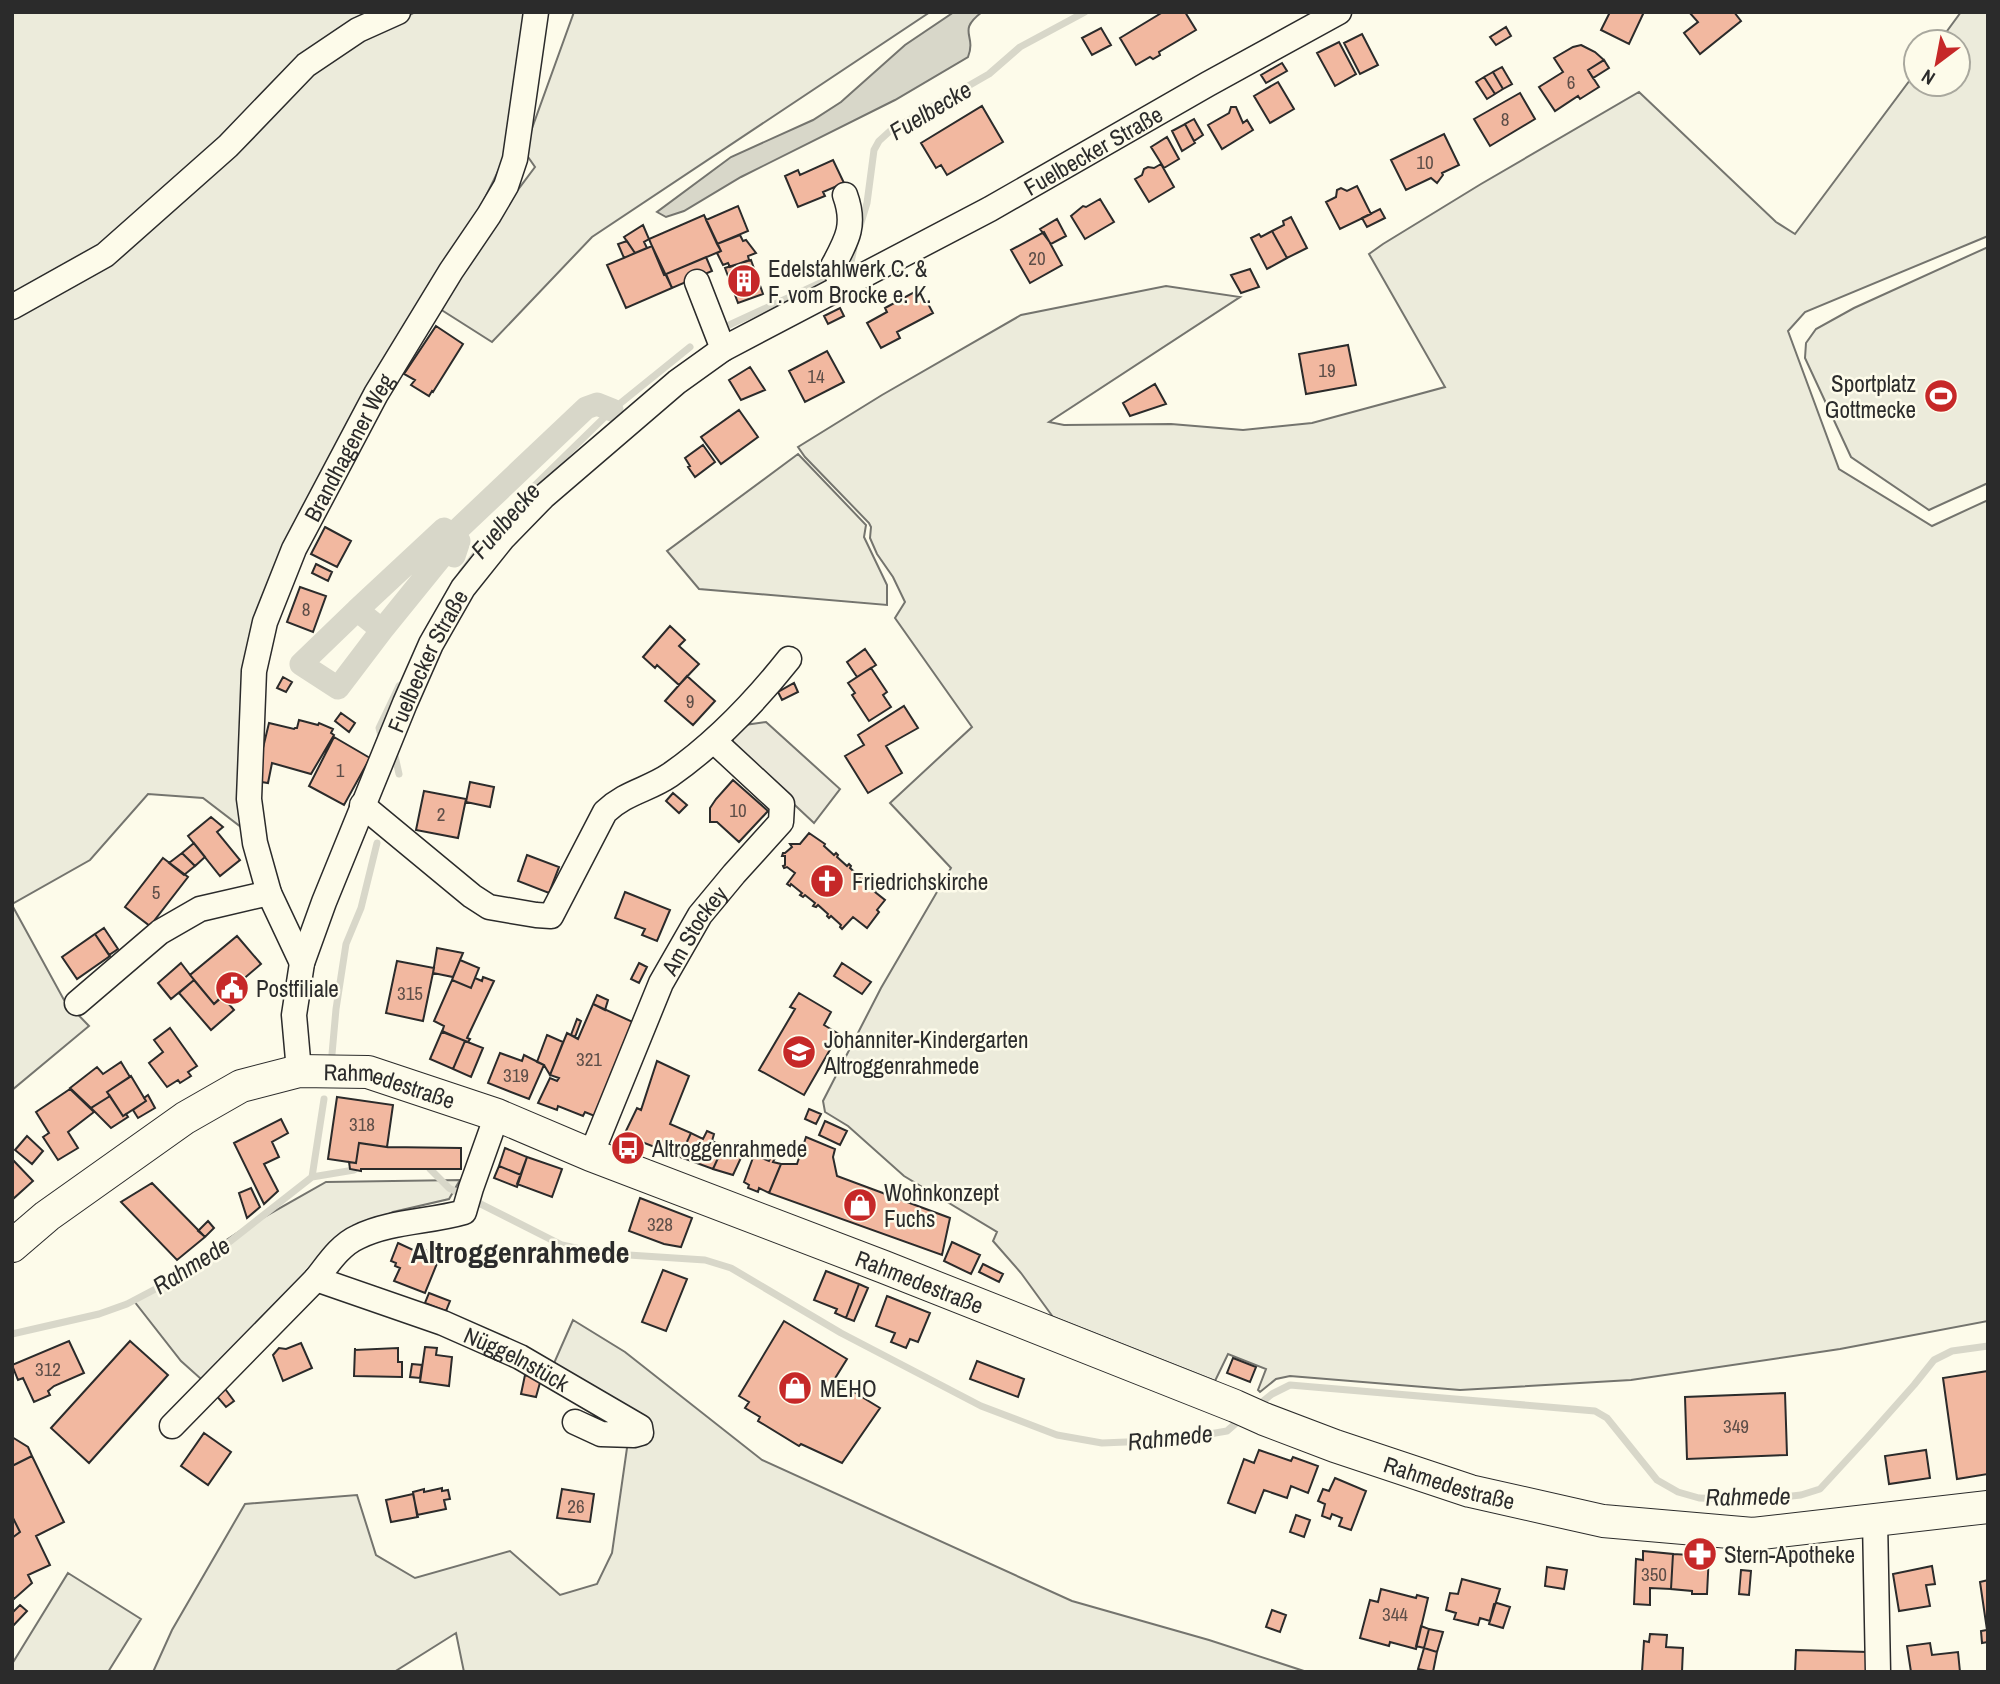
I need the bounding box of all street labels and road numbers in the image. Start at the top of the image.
street label: Fuelbecker Straße [1018,98,1168,202]
street label: Brandhagener Weg [296,367,401,526]
street label: Fuelbecker Straße [379,584,475,737]
street label: Am Stockey [653,878,734,981]
street label: Rahmedestraße [323,1056,459,1115]
street label: Rahmedestraße [851,1242,988,1320]
street label: Nüggelnstück [459,1319,576,1398]
street label: Rahmedestraße [1380,1448,1518,1516]

